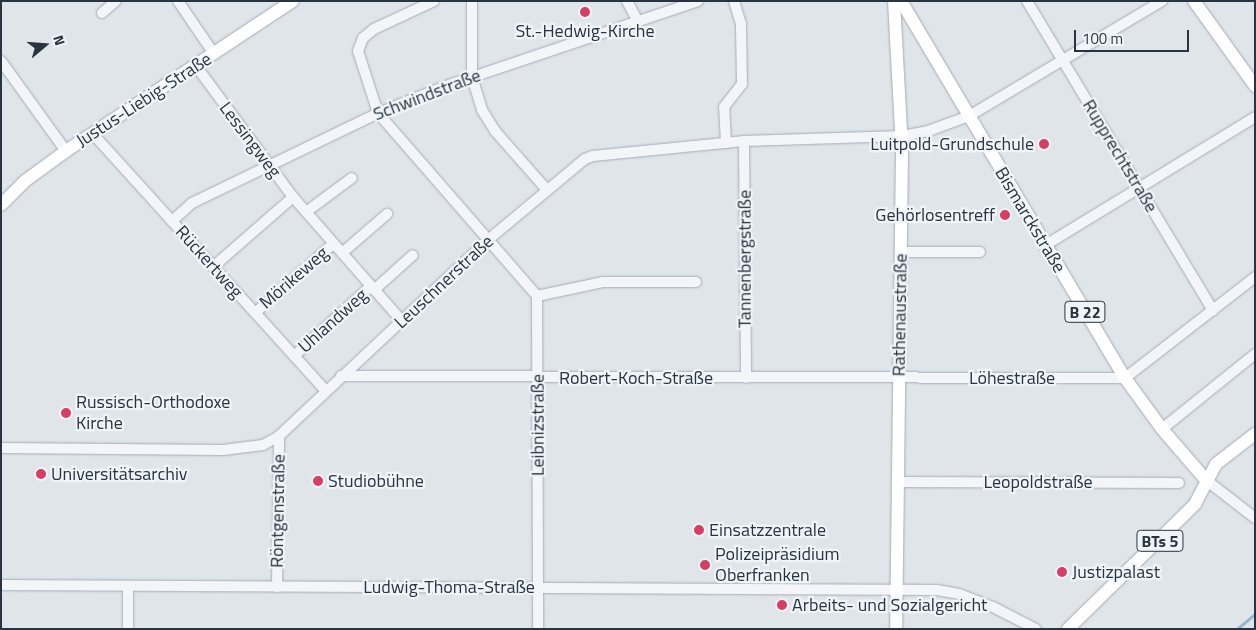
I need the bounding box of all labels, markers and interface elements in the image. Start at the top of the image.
marker: St.-Hedwig-Kirche [579,6,591,18]
north arrow [20,20,70,70]
place label: St.-Hedwig-Kirche [515,20,655,42]
scale bar [1076,20,1191,52]
text: 100 m [1082,27,1123,50]
text: N [48,32,71,48]
street label: Justus-Liebig-Straße [72,48,216,152]
street label: Schwindstraße [370,65,484,125]
street label: Rupprechtstraße [1078,96,1162,216]
street label: Lessingweg [215,98,285,182]
place label: Luitpold-Grundschule [870,133,1034,155]
marker: Luitpold-Grundschule [1038,138,1050,150]
street label: Bismarckstraße [990,163,1070,277]
street label: Tannenbergstraße [734,190,756,328]
place label: Gehörlosentreff [875,204,995,226]
marker: Gehörlosentreff [999,209,1011,221]
street label: Rückertweg [171,221,247,303]
street label: Leuschnerstraße [390,231,498,333]
street label: Mörikeweg [255,242,333,314]
street label: Rathenaustraße [888,253,912,377]
street label: Uhlandweg [294,284,372,358]
road number: B 22 [1064,298,1106,326]
street label: Robert-Koch-Straße [559,367,713,389]
street label: Löhestraße [969,367,1055,389]
street label: Leibnizstraße [527,374,549,476]
place label: Russisch-Orthodoxe Kirche [76,392,230,434]
marker: Russisch-Orthodoxe Kirche [60,407,72,419]
street label: Röntgenstraße [266,454,290,568]
place label: Universitätsarchiv [51,463,188,485]
marker: Universitätsarchiv [35,468,47,480]
place label: Studiobühne [328,470,424,492]
street label: Leopoldstraße [983,471,1093,493]
marker: Studiobühne [312,475,324,487]
place label: Einsatzzentrale [709,519,826,541]
marker: Einsatzzentrale [693,524,705,536]
road number: BTs 5 [1136,528,1184,554]
place label: Polizeipräsidium Oberfranken [715,544,839,586]
marker: Polizeipräsidium Oberfranken [699,559,711,571]
place label: Justizpalast [1072,561,1160,583]
marker: Justizpalast [1056,566,1068,578]
street label: Ludwig-Thoma-Straße [363,576,535,598]
place label: Arbeits- und Sozialgericht [792,594,987,616]
marker: Arbeits- und Sozialgericht [776,599,788,611]

